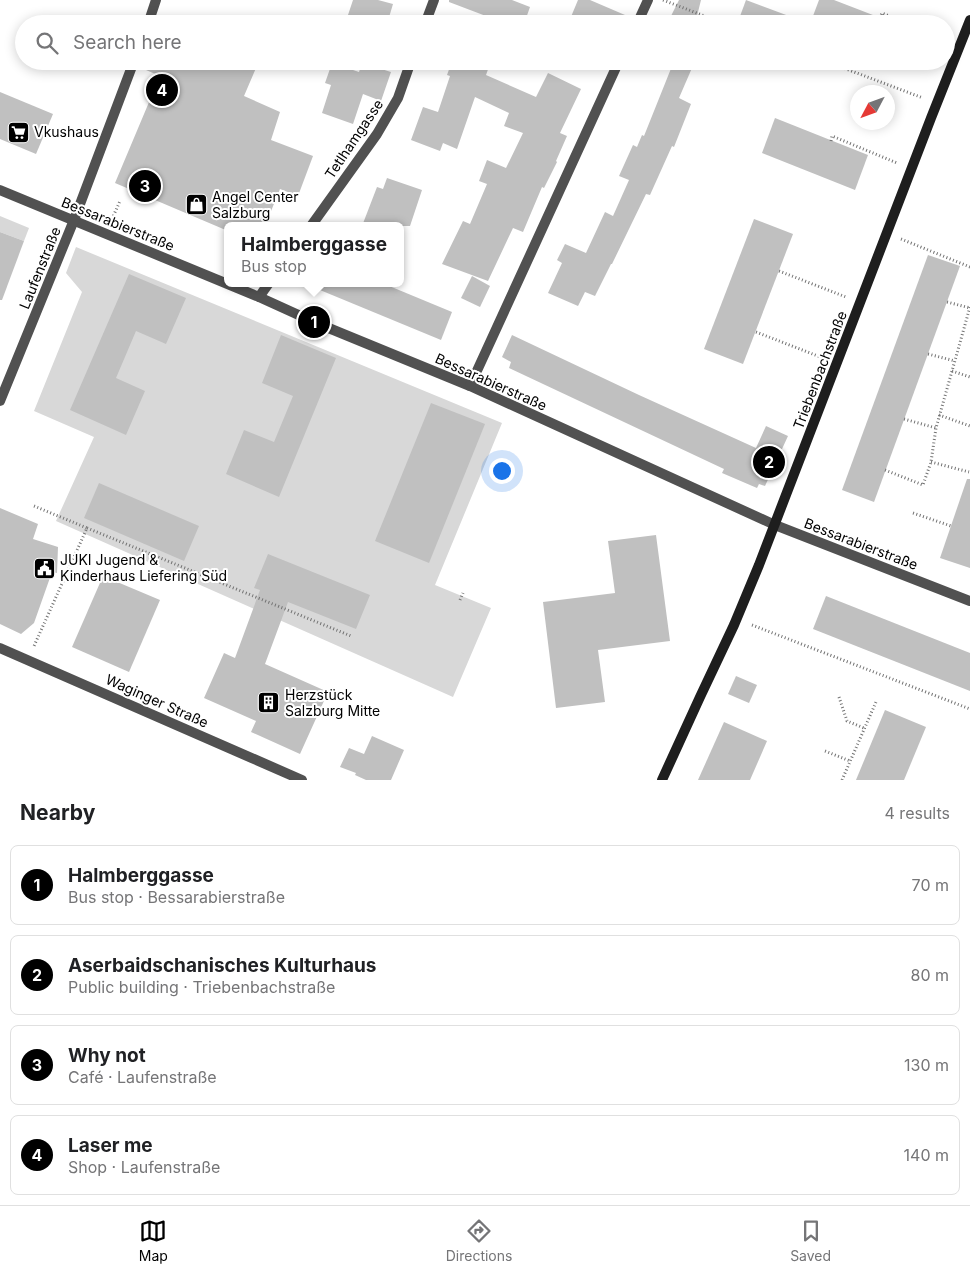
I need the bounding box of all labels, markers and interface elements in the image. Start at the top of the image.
search box [15,15,955,70]
icon: search [33,29,61,57]
text: Search here [73,31,182,54]
pin: 4 [146,71,178,109]
north arrow [850,85,895,130]
street label: Tetlhamgasse [321,96,386,182]
supermarket icon: Vkushaus [6,120,30,144]
place label: Vkushaus [34,123,99,140]
pin: 3 [129,167,161,205]
place label: Angel Center Salzburg [212,188,299,221]
street label: Bessarabierstraße [59,193,177,254]
shop icon: Angel Center Salzburg [184,193,208,217]
popup [224,222,404,287]
street label: Laufenstraße [15,224,64,311]
text: Halmberggasse [241,233,387,256]
text: Bus stop [241,256,307,276]
pin: 1 [298,303,330,341]
street label: Triebenbachstraße [789,308,850,431]
street label: Bessarabierstraße [433,349,550,414]
pin: 2 [753,443,785,481]
your location [489,458,515,484]
street label: Bessarabierstraße [802,514,920,573]
place label: JUKI Jugend & Kinderhaus Liefering Süd [60,551,227,584]
public building icon: JUKI Jugend & Kinderhaus Liefering Süd [32,556,56,580]
street label: Waginger Straße [103,670,211,731]
place label: Herzstück Salzburg Mitte [285,686,380,719]
building icon: Herzstück Salzburg Mitte [257,691,281,715]
text: Nearby [20,800,95,825]
text: 4 results [885,803,950,823]
text: Halmberggasse [68,864,214,887]
text: 1 [34,875,40,895]
text: 70 m [912,875,949,895]
text: Bus stop · Bessarabierstraße [68,887,285,907]
text: Aserbaidschanisches Kulturhaus [68,954,376,977]
text: 2 [32,965,42,985]
text: 80 m [910,965,949,985]
text: Public building · Triebenbachstraße [68,977,335,997]
text: Why not [68,1044,146,1067]
text: 3 [32,1055,42,1075]
text: 130 m [904,1055,949,1075]
text: Café · Laufenstraße [68,1067,217,1087]
text: Laser me [68,1134,153,1157]
text: 4 [32,1145,42,1165]
text: 140 m [904,1145,949,1165]
text: Shop · Laufenstraße [68,1157,220,1177]
tab: Map [139,1217,168,1264]
tab: Directions [446,1217,512,1264]
tab: Saved [790,1217,831,1264]

